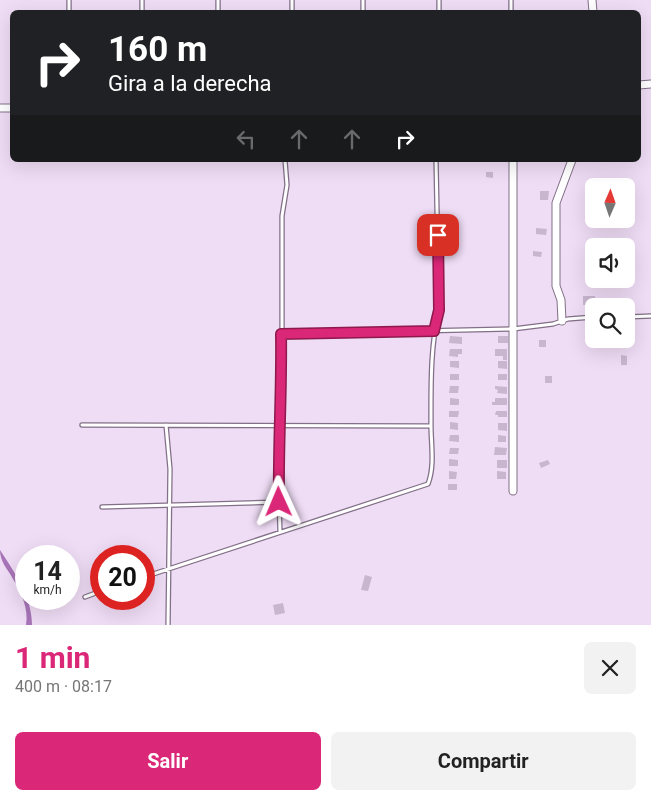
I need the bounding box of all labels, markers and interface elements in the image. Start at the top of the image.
text: 160 m [108,29,207,70]
icon: right [25,30,90,95]
text: Gira a la derecha [108,71,272,96]
icon: left [232,125,260,153]
icon: ahead [285,125,313,153]
icon: ahead [338,125,366,153]
icon: right [391,125,419,153]
north arrow [585,178,635,228]
map controls [585,178,635,348]
pin [417,214,459,256]
icon: arrive [424,221,452,249]
button: sound [585,238,635,288]
button: search [585,298,635,348]
position arrow [252,475,304,527]
speed limit sign: 20 [90,545,155,610]
text: 14 [33,557,62,586]
text: km/h [33,583,62,597]
text: 1 min [15,640,90,675]
button: close [584,642,636,694]
text: 400 m · 08:17 [15,677,112,696]
button: Salir [15,732,321,790]
button: Compartir [331,732,636,790]

